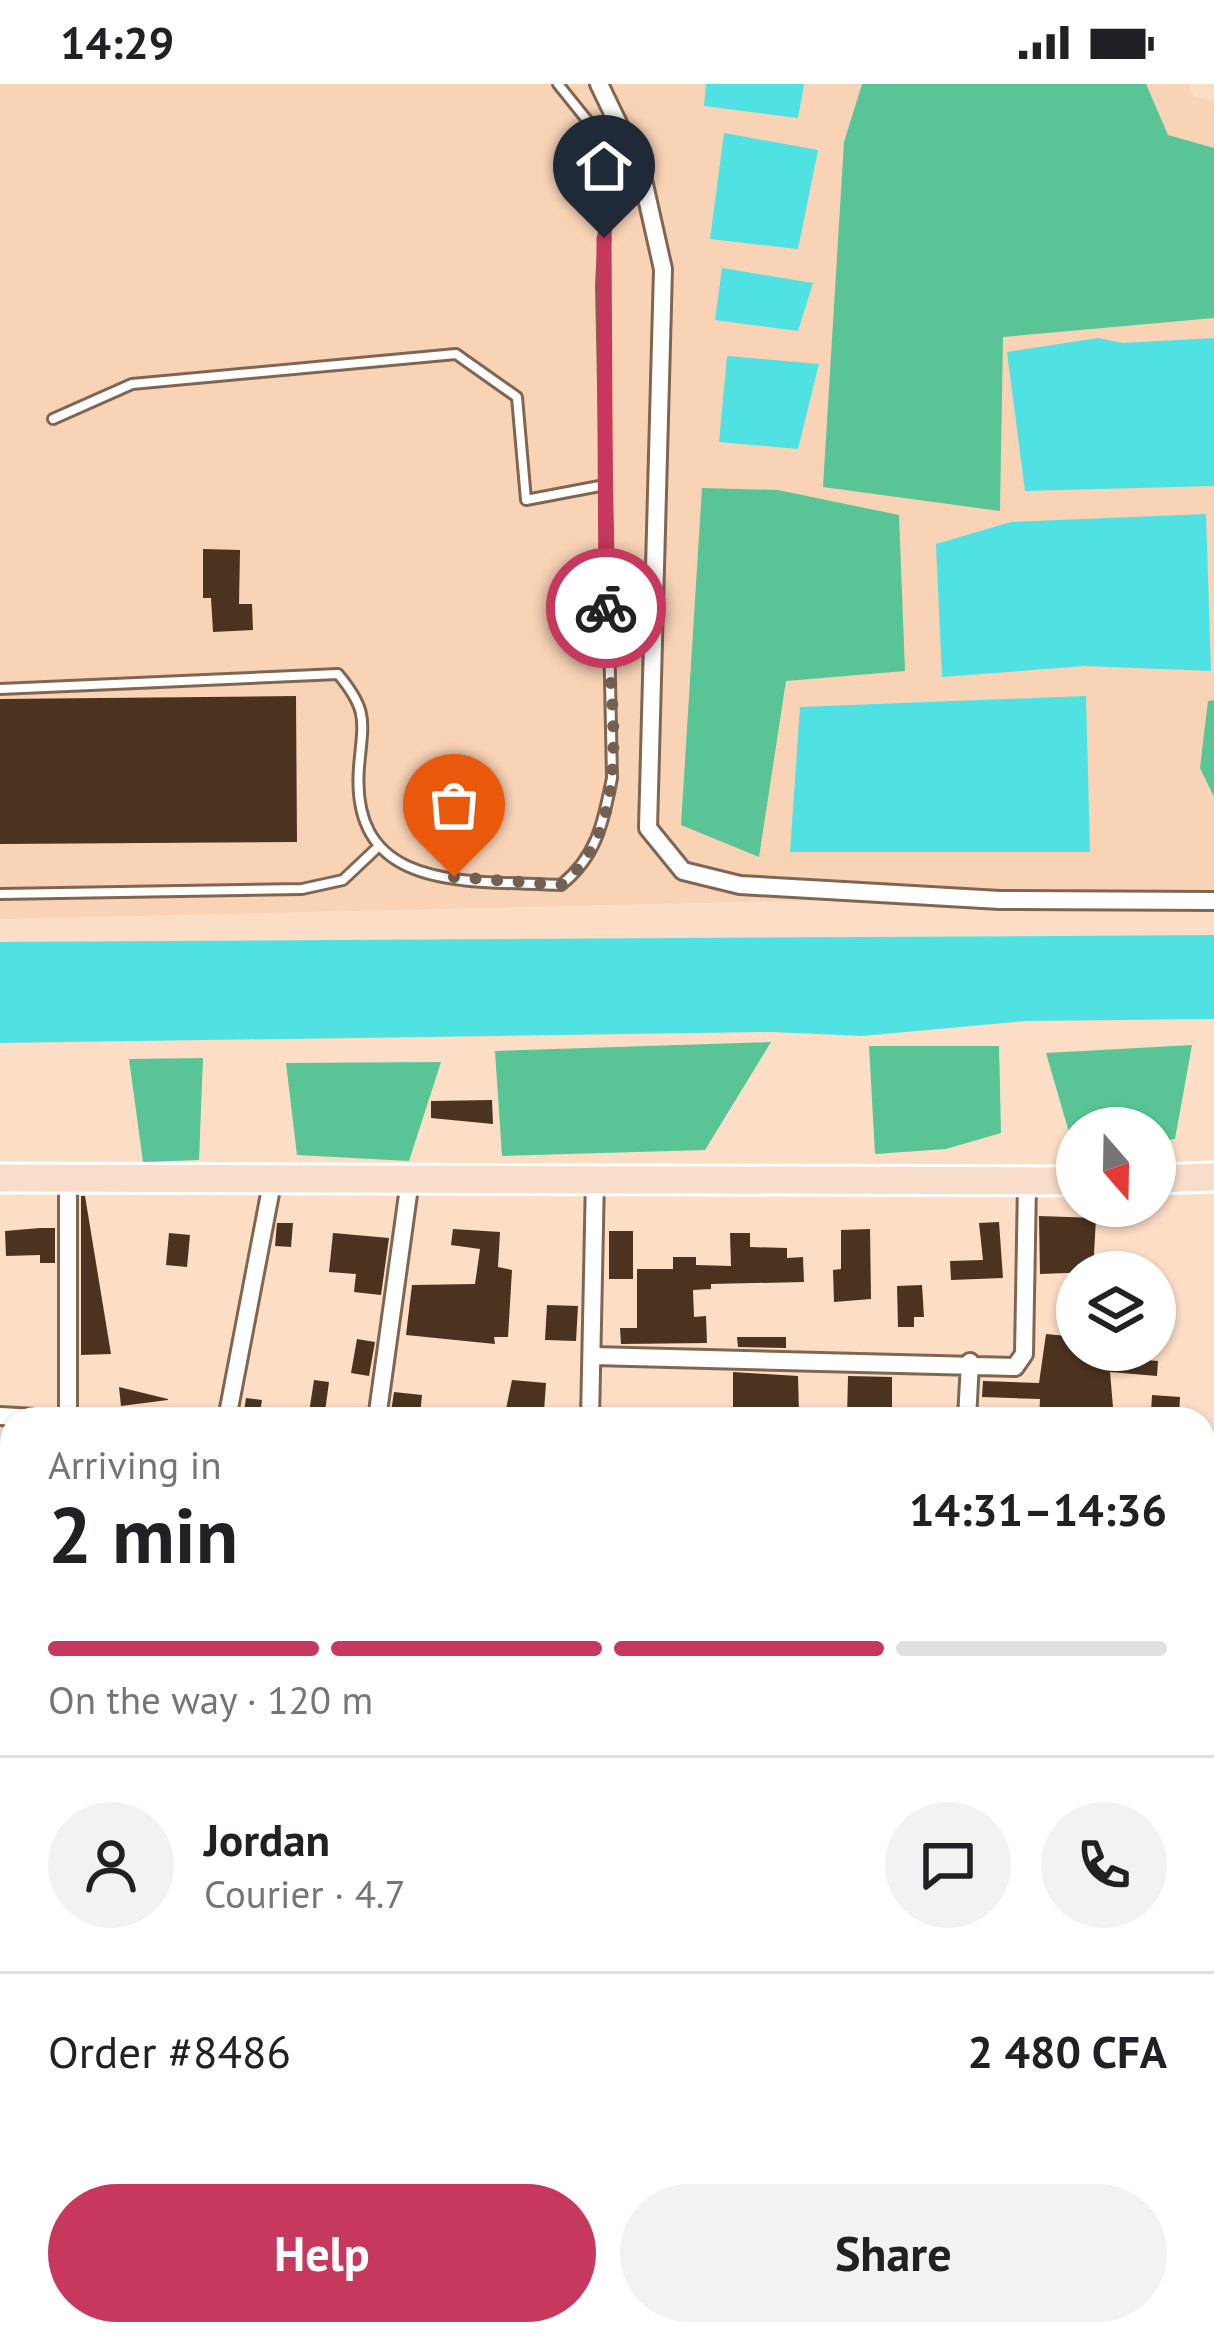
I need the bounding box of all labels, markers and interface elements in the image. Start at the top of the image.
text: 14:29 [60,13,174,71]
pin [553,115,655,238]
icon: home [571,133,637,199]
courier [546,548,666,668]
icon: bike [573,575,639,641]
pin [403,754,505,877]
icon: bag [421,772,487,838]
north arrow [1056,1107,1176,1227]
map controls [1056,1107,1176,1371]
button: layers [1056,1251,1176,1371]
text: Arriving in [48,1439,222,1490]
text: 14:31–14:36 [909,1480,1167,1538]
text: 2 min [48,1484,238,1585]
text: On the way · 120 m [48,1674,373,1725]
button: person [48,1802,174,1928]
button: chat [885,1802,1011,1928]
button: phone [1041,1802,1167,1928]
text: Jordan [204,1810,330,1868]
text: Courier · 4.7 [204,1868,406,1919]
text: Order #8486 [48,2022,291,2080]
text: 2 480 CFA [968,2022,1167,2080]
button: Help [48,2184,596,2322]
button: Share [620,2184,1167,2322]

